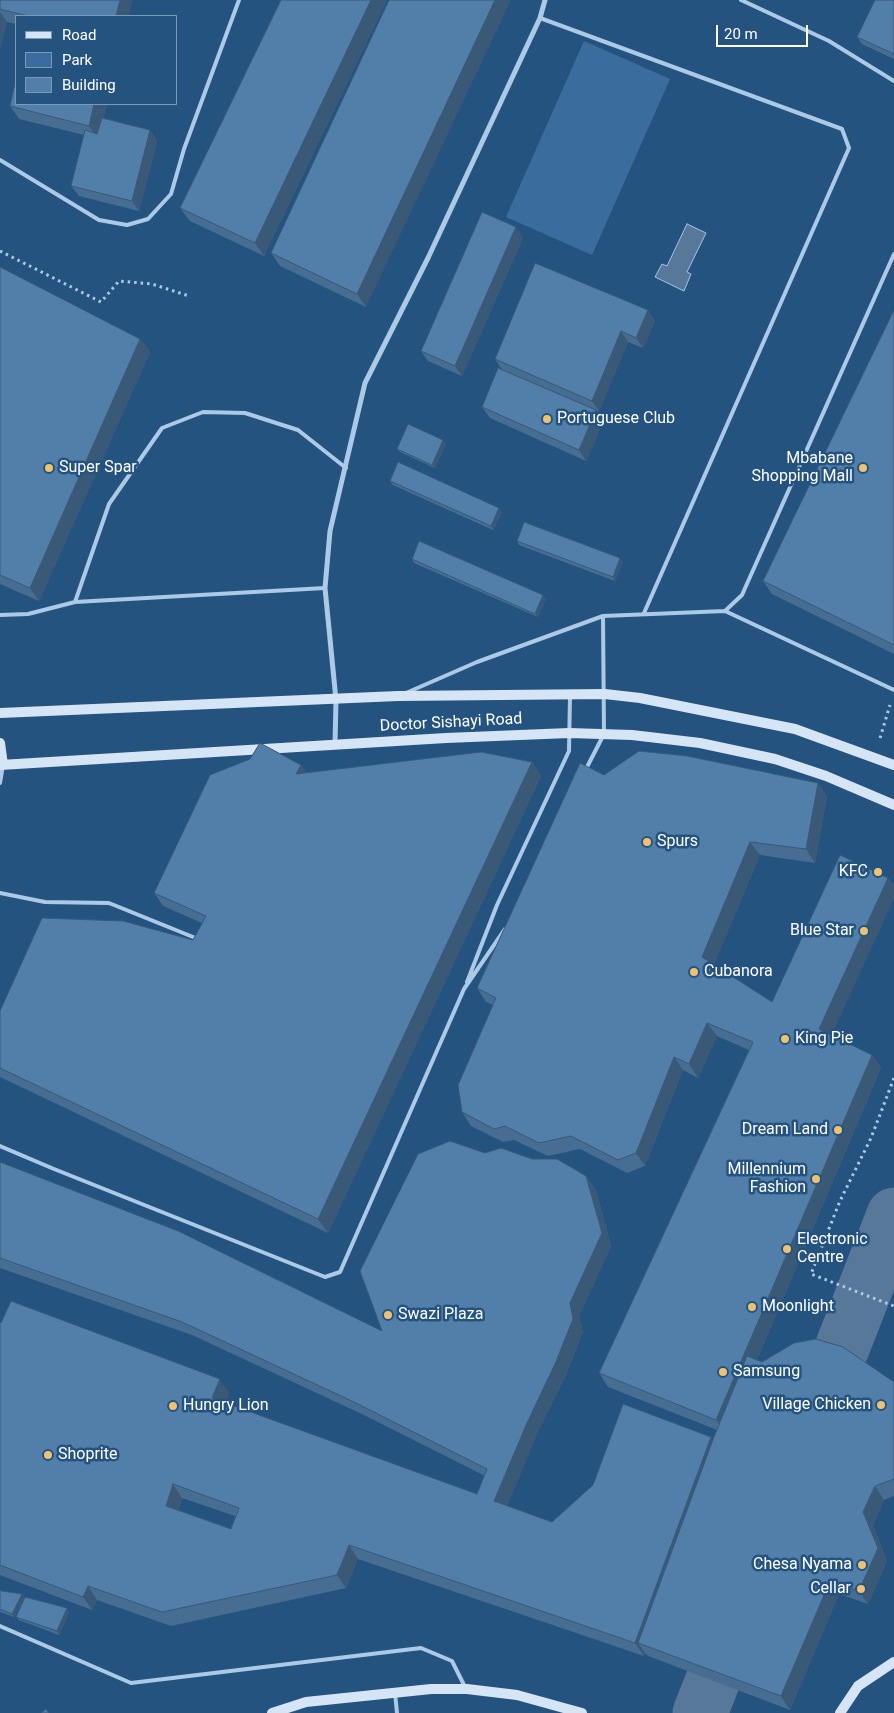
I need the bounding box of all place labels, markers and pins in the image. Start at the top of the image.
place label: Portuguese Club [557,409,675,429]
marker: Portuguese Club [541,413,553,425]
place label: Mbabane Shopping Mall [751,449,853,487]
place label: Super Spar [59,458,137,478]
marker: Super Spar [43,462,55,474]
marker: Mbabane Shopping Mall [857,462,869,474]
place label: Spurs [657,832,698,852]
marker: Spurs [641,836,653,848]
place label: KFC [839,862,868,882]
marker: KFC [872,866,884,878]
place label: Blue Star [790,921,854,941]
marker: Blue Star [858,925,870,937]
place label: Cubanora [704,962,773,982]
marker: Cubanora [688,966,700,978]
place label: King Pie [795,1029,853,1049]
marker: King Pie [779,1033,791,1045]
place label: Dream Land [742,1120,828,1140]
marker: Dream Land [832,1124,844,1136]
place label: Millennium Fashion [727,1160,806,1198]
marker: Millennium Fashion [810,1173,822,1185]
place label: Electronic Centre [797,1230,868,1268]
marker: Electronic Centre [781,1243,793,1255]
place label: Moonlight [762,1297,834,1317]
marker: Moonlight [746,1301,758,1313]
place label: Swazi Plaza [398,1305,483,1325]
marker: Swazi Plaza [382,1309,394,1321]
place label: Samsung [733,1362,800,1382]
marker: Samsung [717,1366,729,1378]
place label: Village Chicken [762,1395,871,1415]
place label: Hungry Lion [183,1396,269,1416]
marker: Village Chicken [875,1399,887,1411]
marker: Hungry Lion [167,1400,179,1412]
place label: Shoprite [58,1445,117,1465]
marker: Shoprite [42,1449,54,1461]
place label: Chesa Nyama [753,1555,852,1575]
marker: Chesa Nyama [856,1559,868,1571]
place label: Cellar [810,1579,851,1599]
marker: Cellar [855,1583,867,1595]

